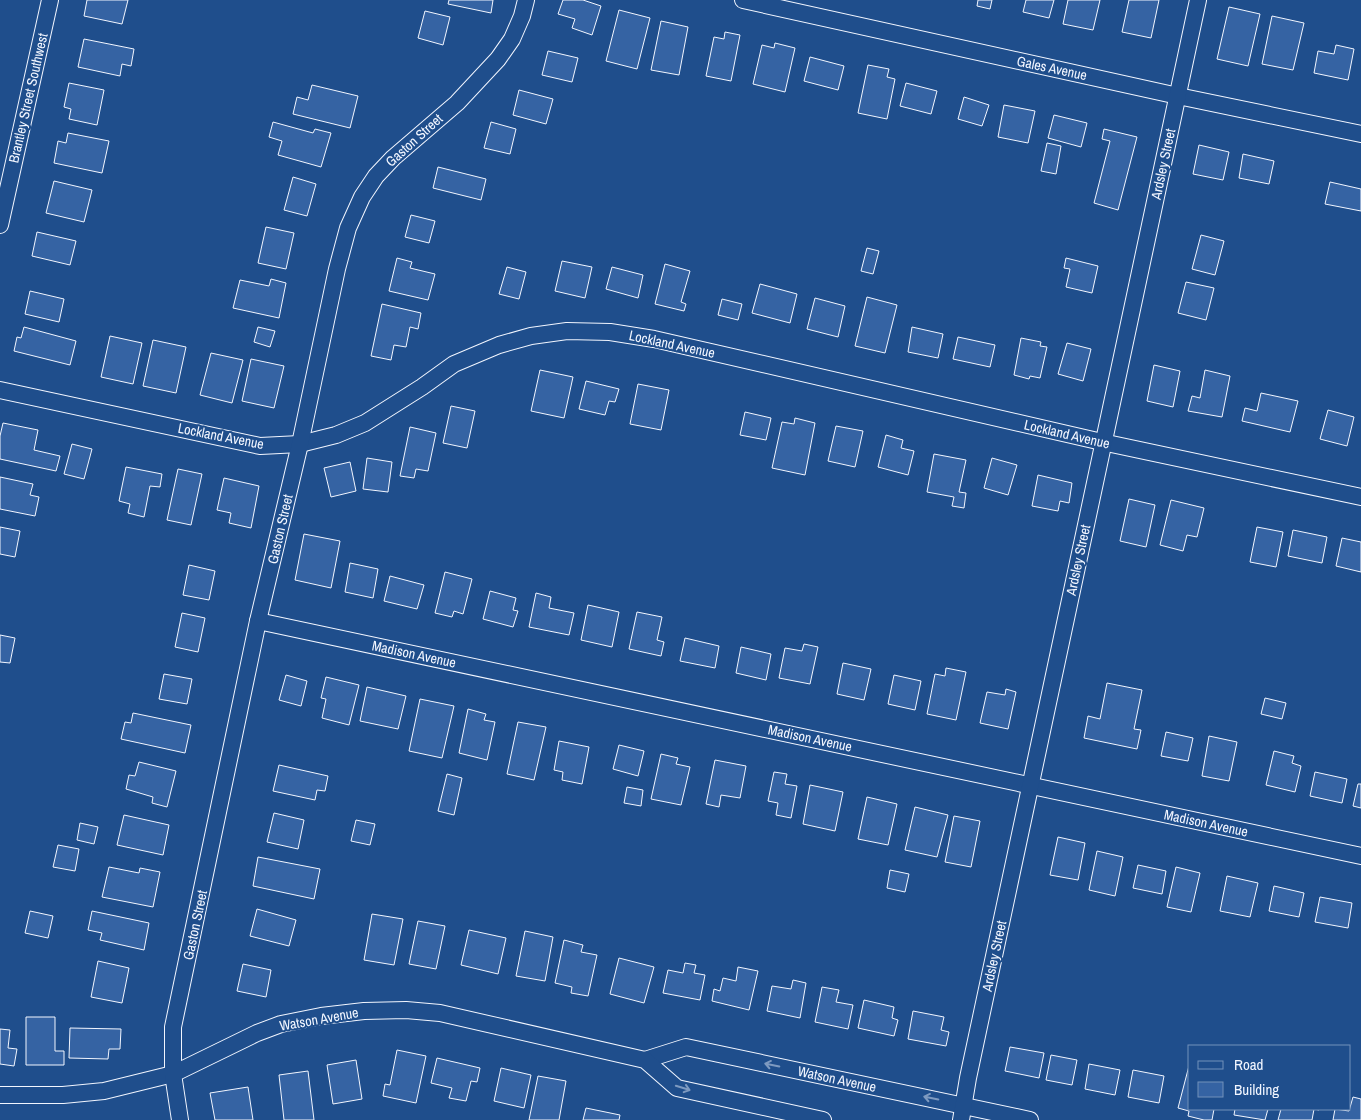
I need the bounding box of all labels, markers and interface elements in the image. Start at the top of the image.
street label: Brantley Street Southwest [4,31,52,165]
street label: Gales Avenue [1015,52,1089,84]
street label: Gaston Street [382,110,446,170]
street label: Ardsley Street [1146,127,1179,202]
street label: Lockland Avenue [627,326,717,362]
street label: Lockland Avenue [1022,415,1112,453]
street label: Lockland Avenue [176,419,266,453]
street label: Gaston Street [263,492,297,566]
street label: Ardsley Street [1061,523,1094,598]
street label: Madison Avenue [370,636,458,672]
street label: Madison Avenue [766,720,854,756]
street label: Madison Avenue [1162,805,1250,841]
street label: Gaston Street [179,888,211,962]
street label: Ardsley Street [977,919,1010,994]
street label: Watson Avenue [278,1003,360,1035]
legend [1188,1045,1351,1110]
text: Road [1234,1054,1263,1075]
one-way arrow [764,1060,780,1069]
street label: Watson Avenue [796,1062,878,1096]
text: Building [1234,1079,1279,1100]
one-way arrow [675,1084,691,1094]
one-way arrow [923,1093,939,1103]

